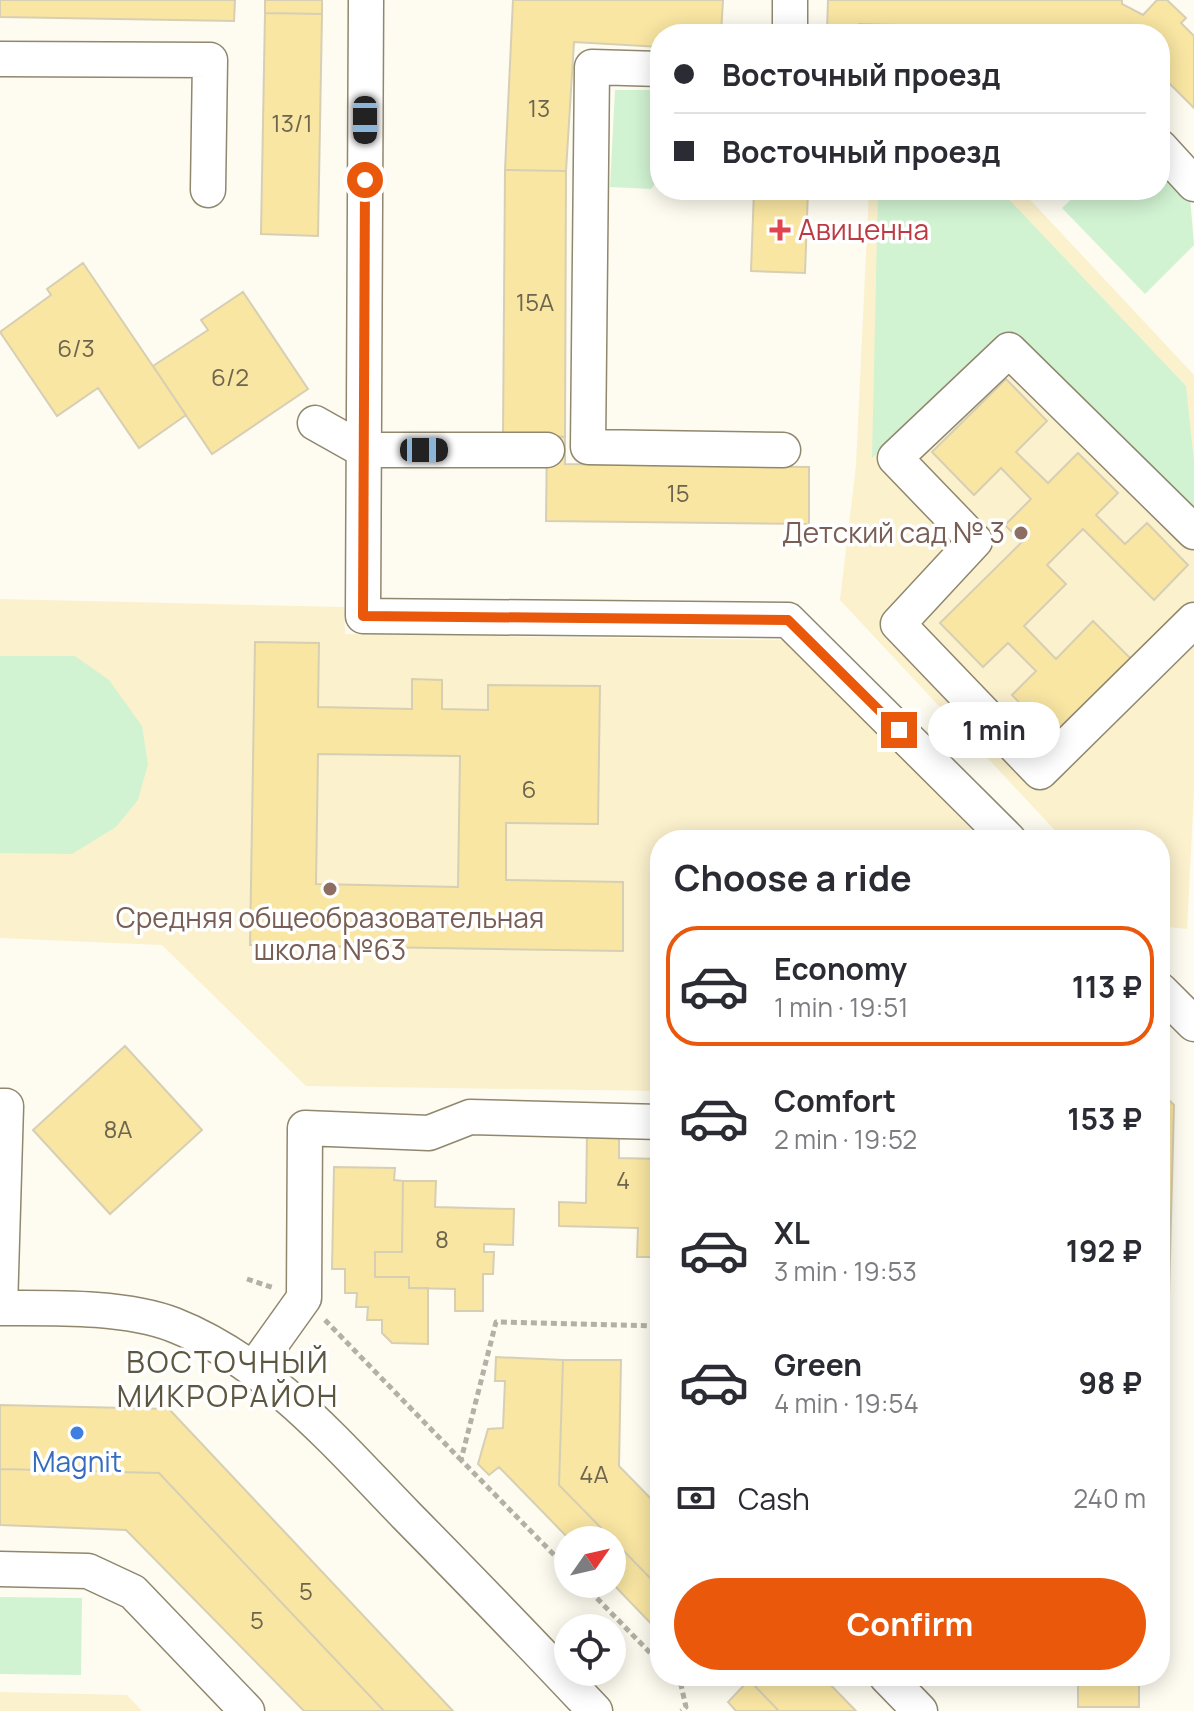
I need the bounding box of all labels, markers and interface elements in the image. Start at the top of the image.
text: Восточный проезд [722,54,1001,95]
house number: 13 [528,91,550,124]
car [353,96,377,144]
house number: 13/1 [271,106,313,139]
text: Восточный проезд [722,131,1001,172]
route start [347,162,383,198]
place label: Авиценна [798,210,929,248]
marker: Авиценна [769,219,791,241]
house number: 15А [516,285,554,318]
house number: 6/3 [57,331,95,364]
house number: 6/2 [211,360,249,393]
car [400,438,448,462]
house number: 15 [666,476,690,509]
place label: Детский сад № 3 [782,513,1005,551]
marker: Детский сад № 3 [1012,524,1030,542]
callout: 1 min [927,702,1059,758]
route end [881,712,917,748]
text: 1 min [962,712,1026,748]
house number: 6 [522,772,536,805]
text: Choose a ride [674,853,912,902]
marker: Средняя общеобразовательная школа №63 [321,880,339,898]
place label: Средняя общеобразовательная школа №63 [116,898,544,968]
text: Economy [774,948,907,989]
icon: car [678,950,750,1022]
text: 113 ₽ [1072,966,1142,1007]
text: 1 min · 19:51 [774,989,908,1025]
text: Comfort [774,1080,896,1121]
icon: car [678,1082,750,1154]
text: 153 ₽ [1067,1098,1142,1139]
house number: 8А [103,1112,133,1145]
text: 2 min · 19:52 [774,1121,917,1157]
house number: 4 [616,1163,630,1196]
text: XL [774,1212,810,1253]
icon: car [678,1214,750,1286]
house number: 8 [435,1222,449,1255]
text: 192 ₽ [1066,1230,1142,1271]
text: 3 min · 19:53 [774,1253,917,1289]
district label: ВОСТОЧНЫЙ МИКРОРАЙОН [117,1341,339,1416]
text: Green [774,1344,862,1385]
icon: car [678,1346,750,1418]
text: 98 ₽ [1078,1362,1142,1403]
text: 4 min · 19:54 [774,1385,919,1421]
marker: Magnit [68,1424,86,1442]
place label: Magnit [32,1442,122,1480]
house number: 4А [579,1457,609,1490]
icon: cash [674,1476,718,1520]
text: Cash [738,1478,810,1519]
text: 240 m [1073,1480,1146,1516]
north arrow [554,1526,626,1598]
map controls [554,1526,626,1686]
house number: 5 [299,1574,313,1607]
button: Confirm [674,1578,1146,1670]
house number: 5 [250,1603,264,1636]
button: locate [554,1614,626,1686]

